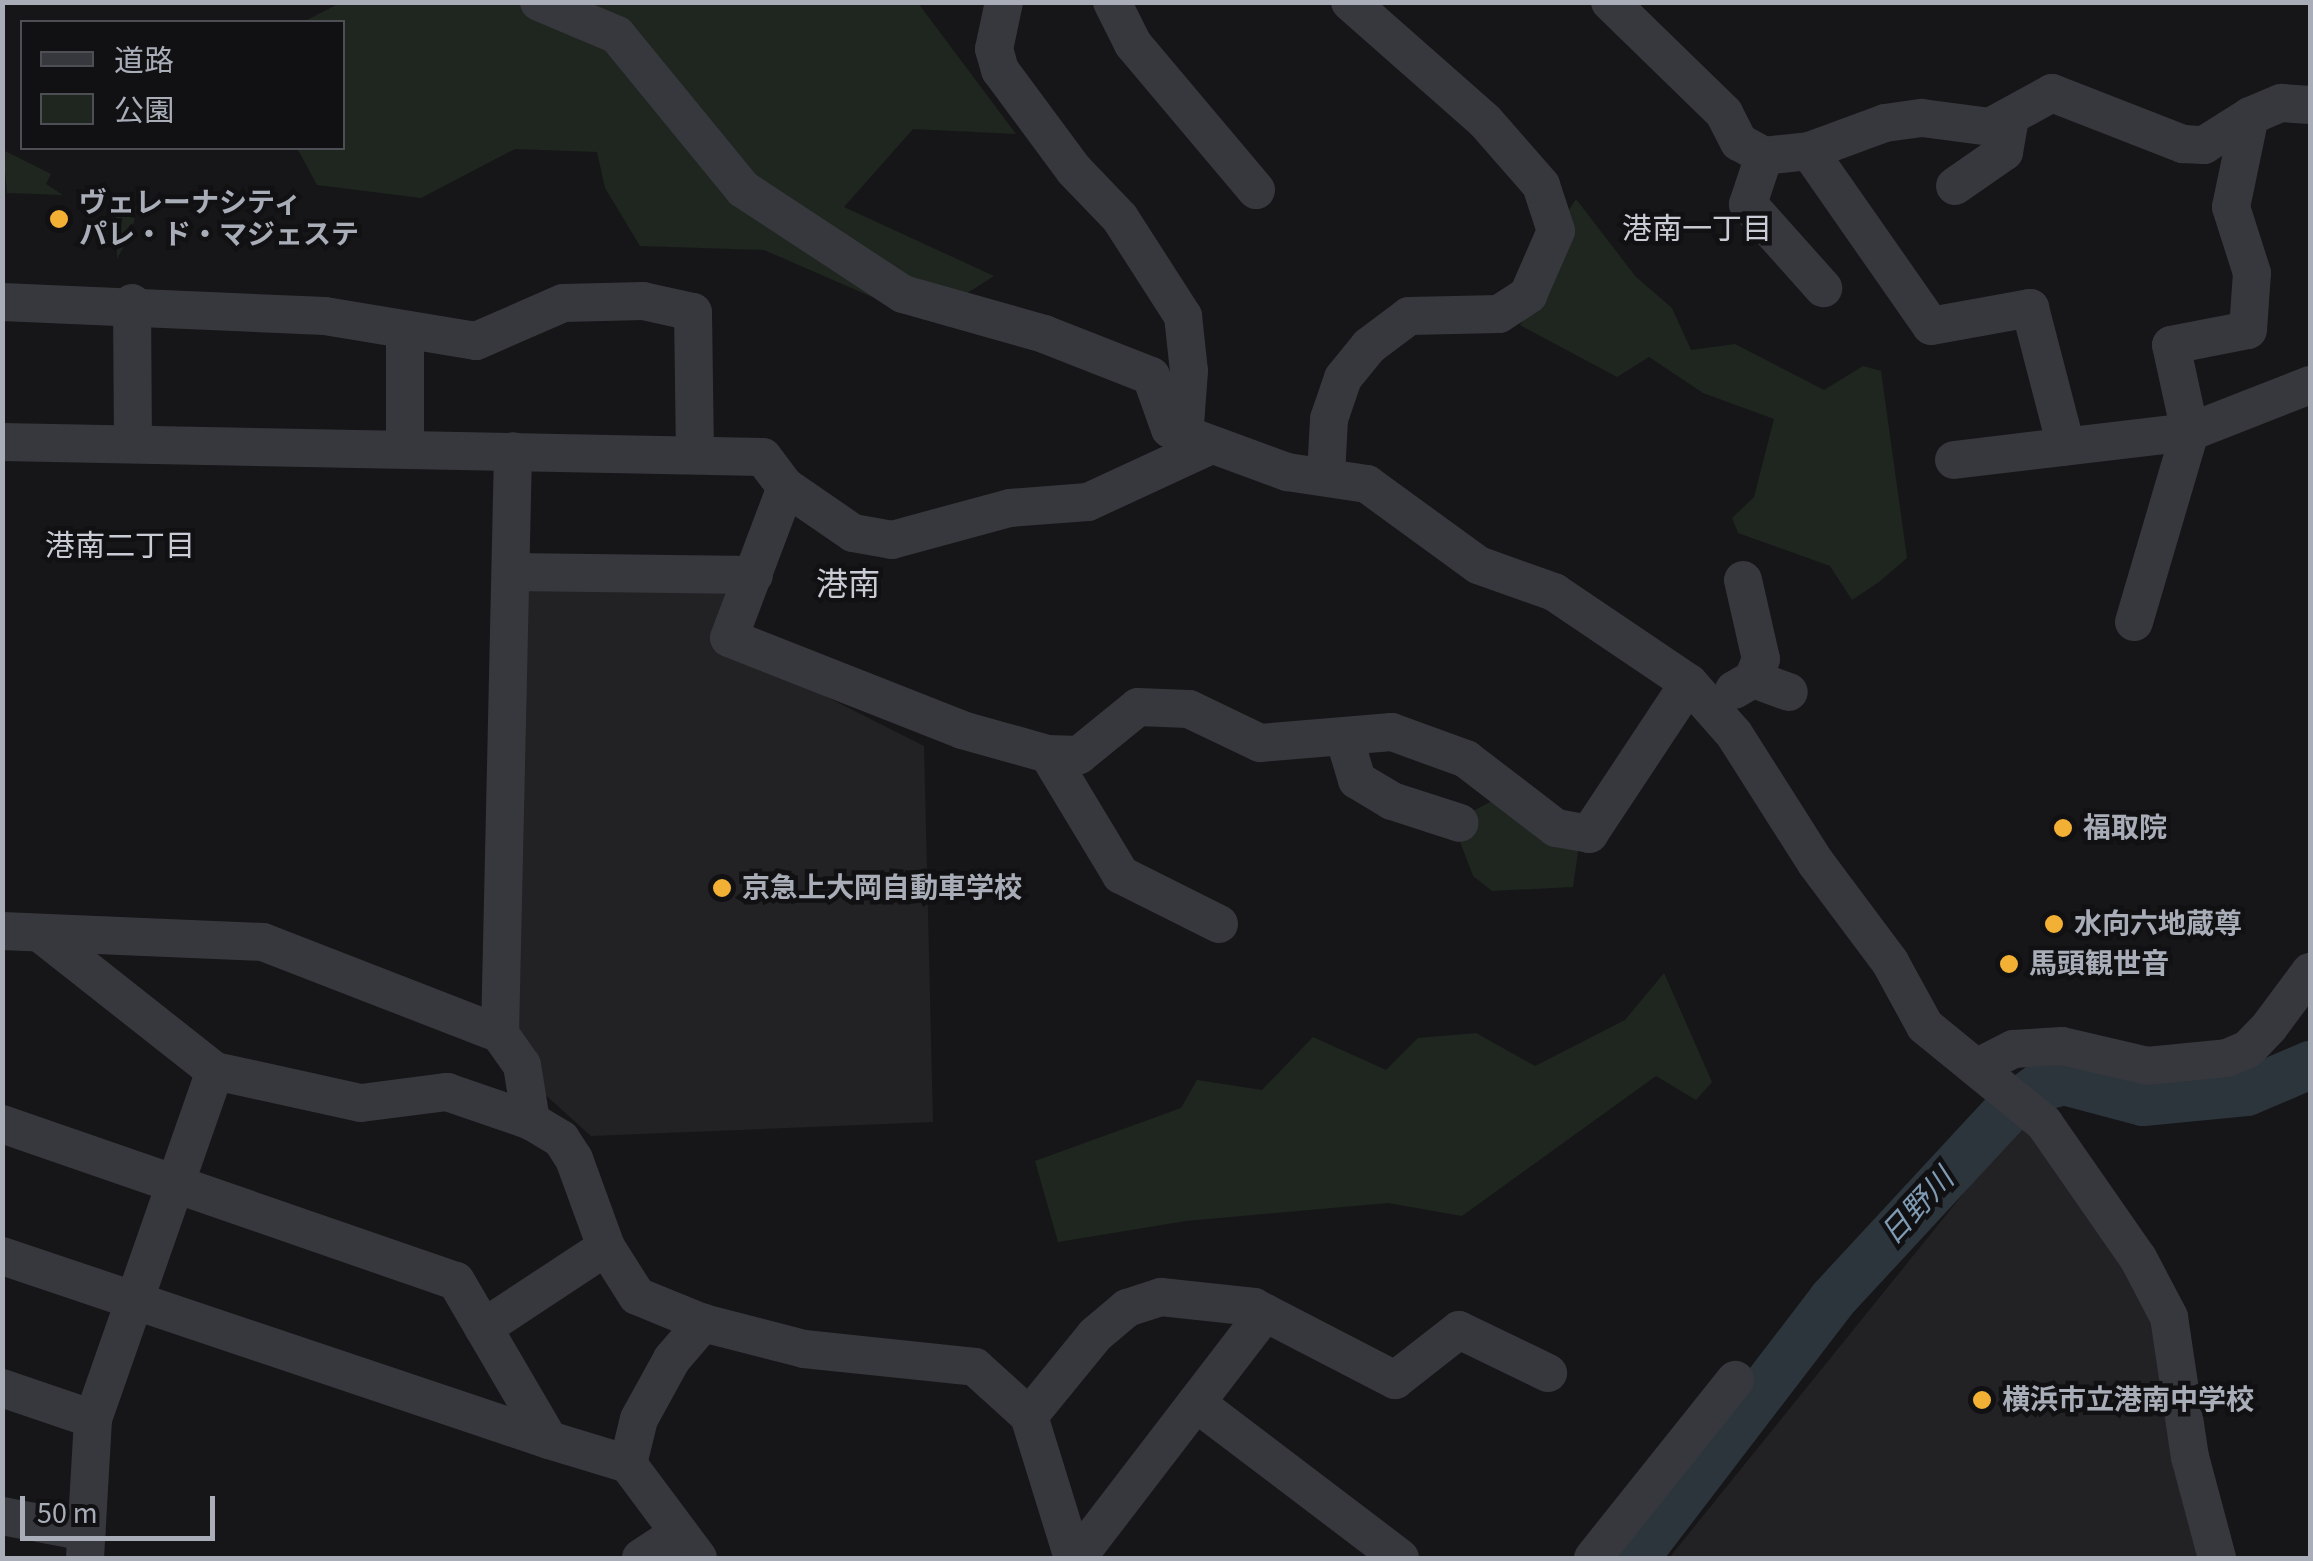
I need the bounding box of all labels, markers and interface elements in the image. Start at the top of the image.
legend [20,20,345,150]
text: 道路 [114,40,174,83]
text: 公園 [114,90,174,133]
place label: ヴェレーナシティ パレ・ド・マジェステ [79,186,359,252]
marker: ヴェレーナシティ パレ・ド・マジェステ [48,208,70,230]
district label: 港南一丁目 [1622,212,1772,248]
district label: 港南二丁目 [45,529,195,565]
district label: 港南 [816,566,880,604]
place label: 福取院 [2083,811,2167,845]
marker: 福取院 [2052,817,2074,839]
place label: 京急上大岡自動車学校 [742,871,1022,905]
marker: 京急上大岡自動車学校 [711,877,733,899]
place label: 水向六地蔵尊 [2074,907,2242,941]
marker: 水向六地蔵尊 [2043,913,2065,935]
place label: 馬頭観世音 [2029,947,2169,981]
marker: 馬頭観世音 [1998,953,2020,975]
water label: 日野川 [1874,1162,1962,1252]
place label: 横浜市立港南中学校 [2002,1383,2254,1417]
marker: 横浜市立港南中学校 [1971,1389,1993,1411]
scale bar [25,1476,220,1538]
text: 50 m [37,1492,98,1535]

